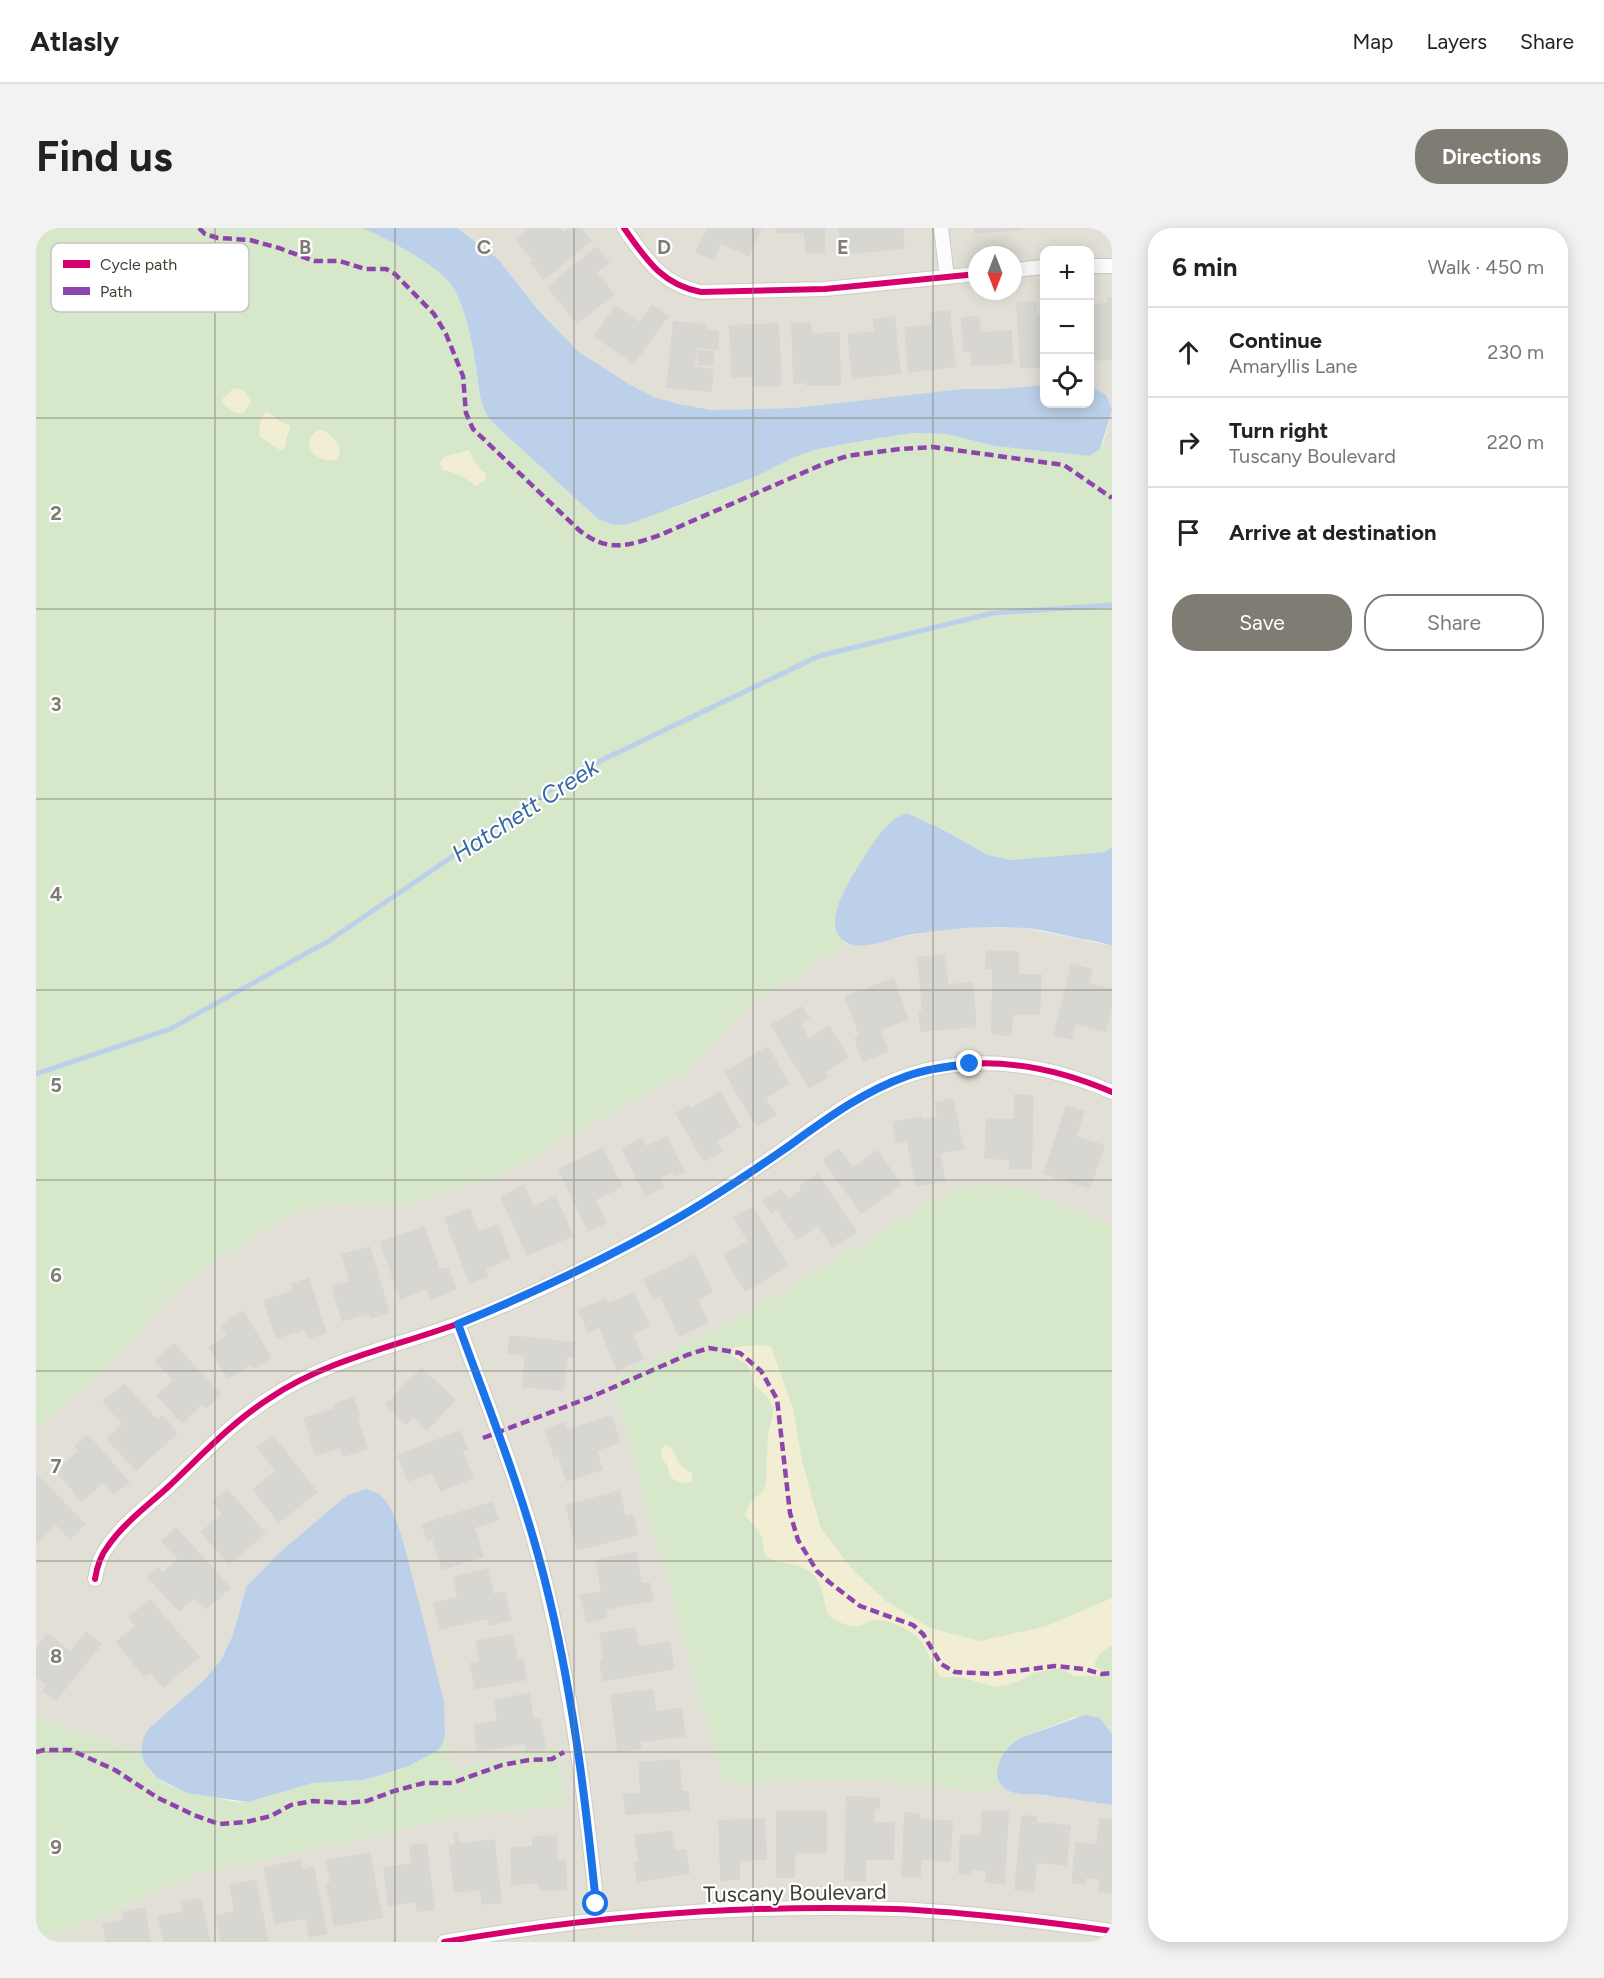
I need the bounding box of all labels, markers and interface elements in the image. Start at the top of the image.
text: Atlasly [30,24,119,58]
text: Map [1353,29,1393,54]
text: Layers [1426,29,1487,54]
text: Share [1520,29,1574,54]
button: Directions [1415,129,1568,184]
text: Find us [36,131,173,182]
text: B [299,235,311,259]
text: C [477,235,491,259]
text: D [657,235,671,259]
text: E [837,235,849,259]
legend [51,243,249,312]
north arrow [968,246,1022,300]
map controls [1040,246,1094,408]
button: + [1040,246,1094,300]
text: 6 min [1172,251,1238,283]
text: Cycle path [100,255,177,274]
text: Walk · 450 m [1428,255,1544,279]
text: Path [100,282,132,301]
button: − [1040,300,1094,354]
text: Continue [1229,327,1322,354]
icon: ahead [1172,336,1205,369]
text: 230 m [1487,340,1544,364]
button: locate [1040,354,1094,408]
text: Amaryllis Lane [1229,354,1357,378]
text: Turn right [1229,417,1328,444]
icon: right [1172,426,1205,459]
text: 220 m [1487,430,1544,454]
text: Tuscany Boulevard [1229,444,1396,468]
text: 2 [50,501,62,525]
icon: arrive [1172,516,1205,549]
text: Arrive at destination [1229,519,1437,546]
button: Save [1172,594,1352,651]
button: Share [1364,594,1544,651]
text: 3 [50,692,62,716]
water label: Hatchett Creek [446,751,605,868]
text: 4 [50,882,63,906]
route end [956,1050,982,1076]
text: 5 [50,1073,62,1097]
text: 6 [50,1263,62,1287]
text: 7 [50,1454,62,1478]
text: 8 [50,1644,62,1668]
text: 9 [50,1835,62,1859]
street label: Tuscany Boulevard [703,1878,887,1908]
route start [582,1890,608,1916]

